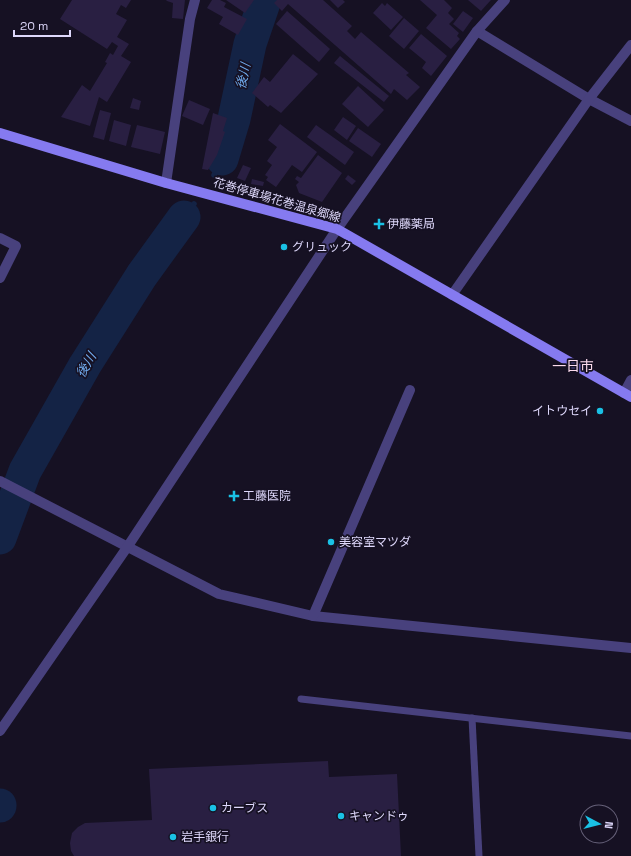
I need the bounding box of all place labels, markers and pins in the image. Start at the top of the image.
place label: 伊藤薬局 [387,216,435,232]
marker: 伊藤薬局 [374,219,384,229]
place label: グリュック [292,239,352,255]
marker: グリュック [279,242,289,252]
place label: イトウセイ [532,403,592,419]
marker: イトウセイ [595,406,605,416]
place label: 工藤医院 [243,488,291,504]
marker: 工藤医院 [228,490,240,502]
place label: 美容室マツダ [339,534,411,550]
marker: 美容室マツダ [326,537,336,547]
place label: カーブス [221,800,268,816]
marker: カーブス [208,803,218,813]
place label: キャンドゥ [349,808,409,824]
marker: キャンドゥ [336,811,346,821]
place label: 岩手銀行 [181,829,229,845]
marker: 岩手銀行 [168,832,178,842]

